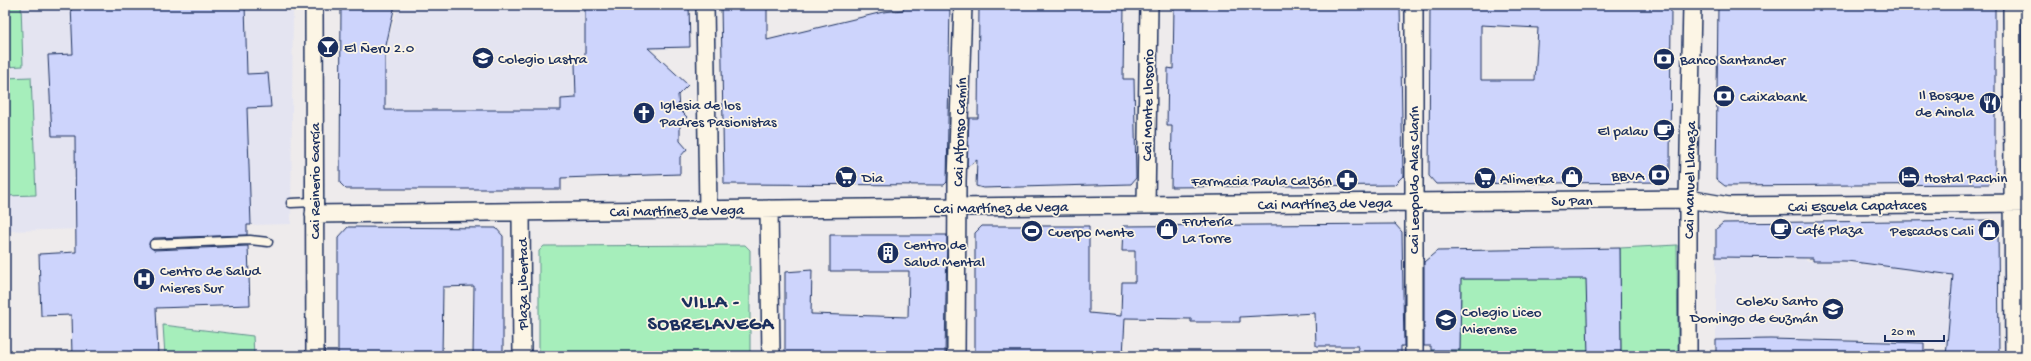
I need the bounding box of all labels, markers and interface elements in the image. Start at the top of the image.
bar icon: El Ñeru 2.0 [315,34,341,60]
place label: El Ñeru 2.0 [344,40,415,58]
school or university icon: Colegio Lastra [470,45,496,71]
bank icon: Banco Santander [1651,46,1677,72]
street label: Cai Monte Llosorio [1139,49,1159,161]
place label: Colegio Lastra [498,51,588,69]
place label: Banco Santander [1679,52,1787,70]
street label: Cai Alfonso Camín [950,77,972,187]
bank icon: Caixabank [1711,83,1737,109]
place label: Il Bosque de Ainola [1915,87,1975,122]
place label: Caixabank [1740,89,1807,107]
restaurant icon: Il Bosque de Ainola [1977,90,2003,116]
place label: Iglesia de los Padres Pasionistas [659,97,777,132]
church icon: Iglesia de los Padres Pasionistas [631,100,657,126]
street label: Cai Leopoldo Alas Clarín [1406,106,1424,254]
cafe icon: El palau [1651,117,1677,143]
street label: Cai Manuel Llaneza [1681,120,1701,239]
street label: Cai Reinerio García [307,122,325,239]
place label: El palau [1597,123,1648,141]
bank icon: BBVA [1646,162,1672,188]
supermarket icon: Dia [833,164,859,190]
shop icon: Su Pan [1559,164,1585,190]
hotel icon: Hostal Pachin [1896,164,1922,190]
supermarket icon: Alimerka [1472,165,1498,191]
pharmacy icon: Farmacia Paula Calzón [1334,167,1360,193]
place label: BBVA [1610,168,1645,186]
place label: Dia [861,170,884,188]
place label: Hostal Pachin [1924,170,2007,188]
place label: Alimerka [1500,171,1555,189]
place label: Farmacia Paula Calzón [1190,173,1332,191]
place label: Su Pan [1551,193,1593,211]
street label: Cai Martínez de Vega [1258,195,1393,215]
street label: Cai Escuela Capataces [1788,197,1927,217]
street label: Cai Martínez de Vega [934,199,1069,219]
street label: Cai Martínez de Vega [610,202,745,222]
place label: Frutería La Torre [1181,213,1233,248]
shop icon: Frutería La Torre [1154,216,1180,242]
cafe icon: Café Plaza [1768,216,1794,242]
shop icon: Pescados Cali [1976,217,2002,243]
sports icon: Cuerpo Mente [1019,218,1045,244]
place label: Café Plaza [1796,222,1864,240]
place label: Pescados Cali [1889,223,1974,241]
place label: Cuerpo Mente [1048,224,1134,242]
street label: Plaza Libertad [515,237,533,331]
place label: Centro de Salud Mental [904,237,985,272]
building icon: Centro de Salud Mental [875,240,901,266]
place label: Centro de Salud Mieres Sur [160,263,261,298]
hospital icon: Centro de Salud Mieres Sur [131,266,157,292]
district label: VILLA - SOBRELAVEGA [648,292,775,337]
place label: Colexu Santo Domingo de Guzmán [1689,293,1818,328]
school or university icon: Colexu Santo Domingo de Guzmán [1820,296,1846,322]
place label: Colegio Liceo Mierense [1462,304,1542,339]
school or university icon: Colegio Liceo Mierense [1433,307,1459,333]
scale bar [1885,317,1944,343]
text: 20 m [1891,326,1916,340]

